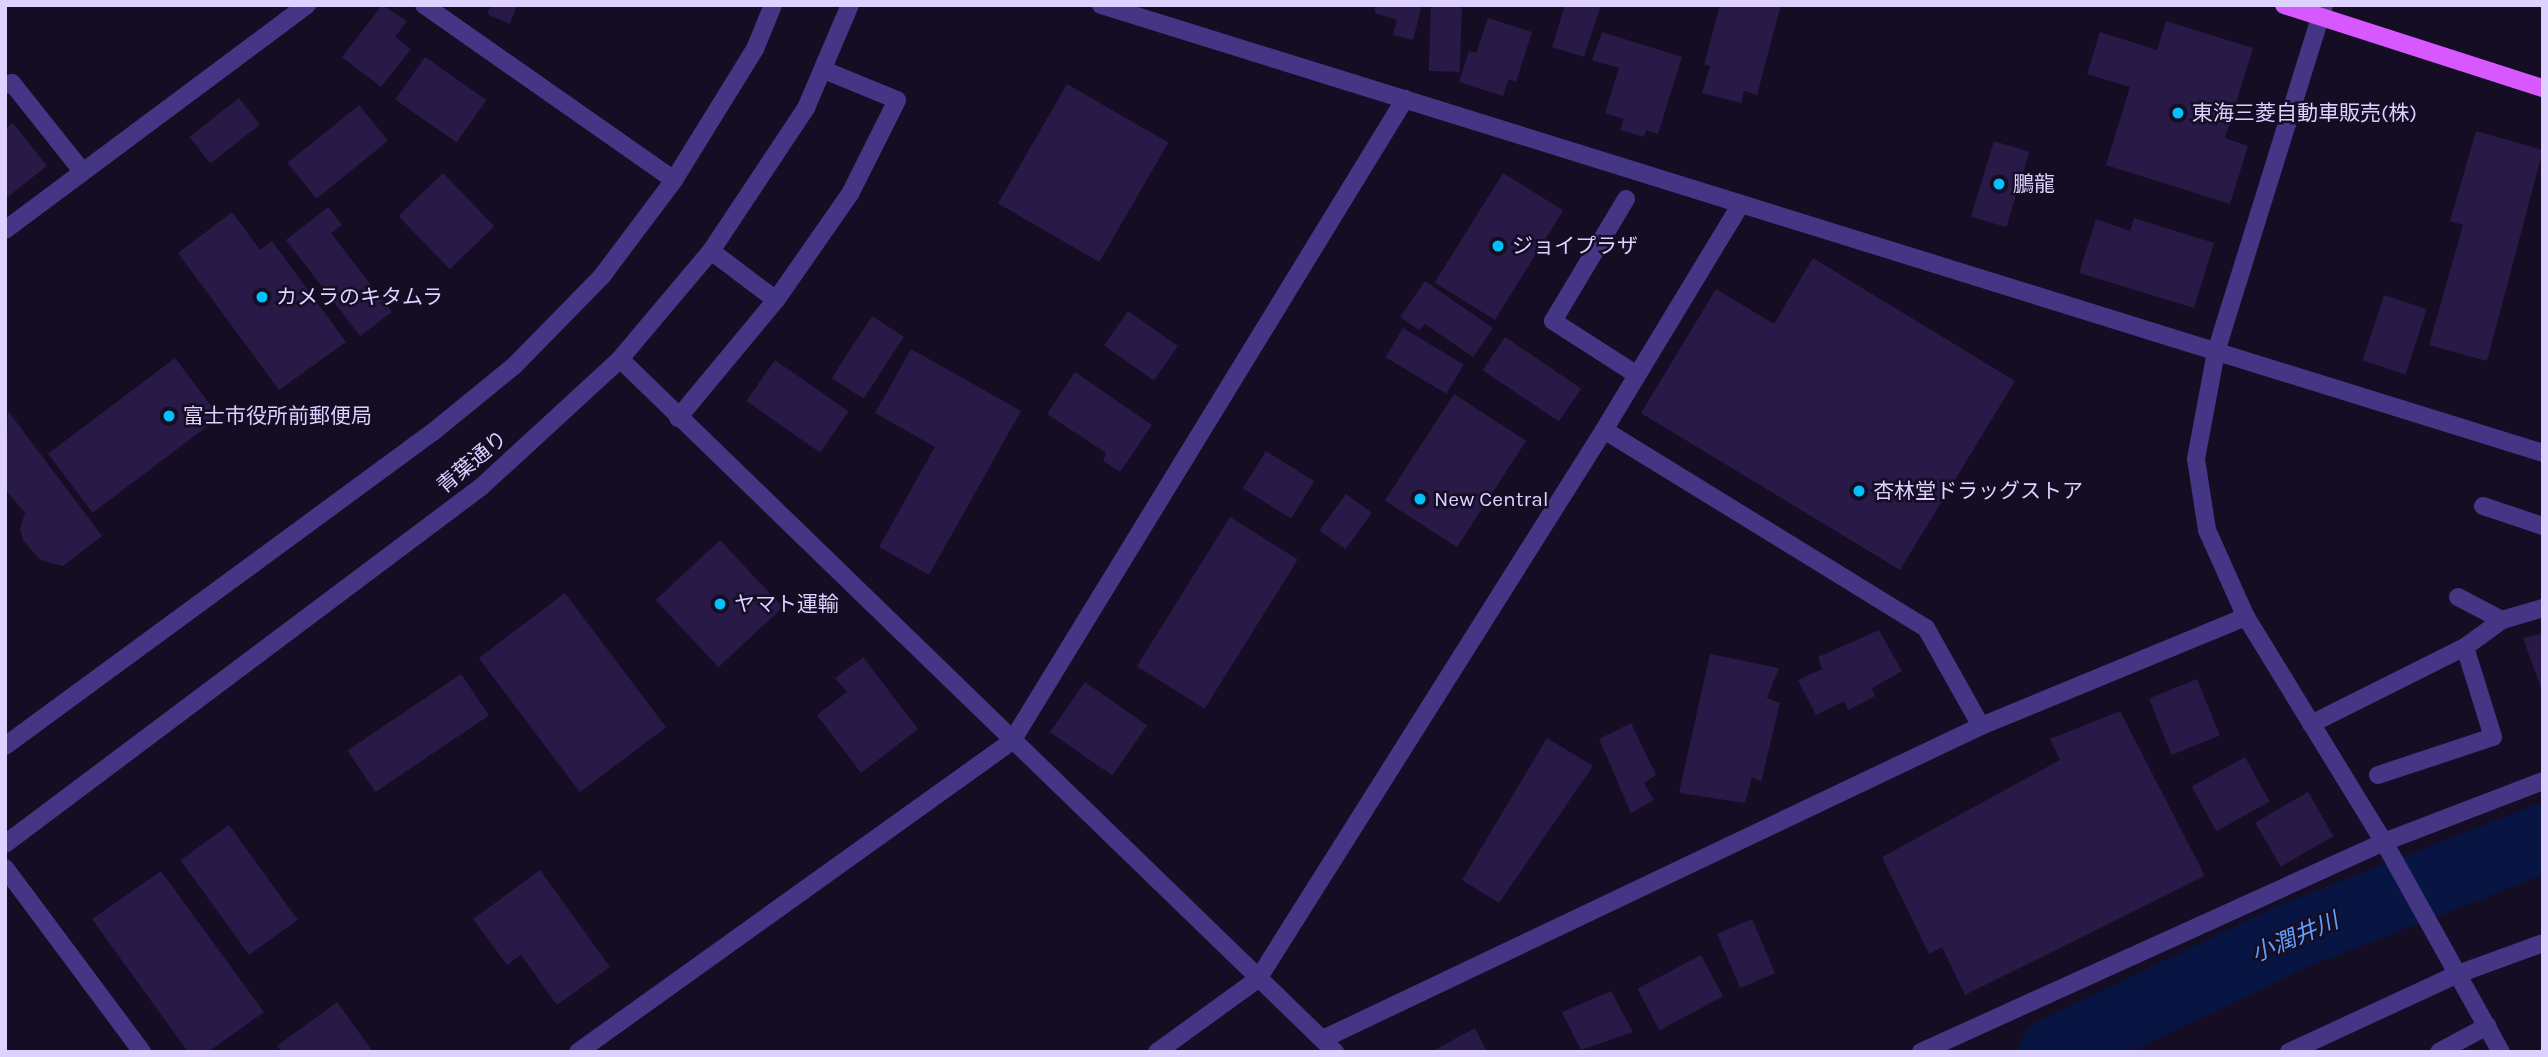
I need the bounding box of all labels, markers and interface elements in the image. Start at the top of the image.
place label: 東海三菱自動車販売(株) [2192,100,2417,126]
marker: 東海三菱自動車販売(株) [2170,105,2186,121]
place label: 鵬龍 [2013,171,2055,197]
marker: 鵬龍 [1991,176,2007,192]
place label: ジョイプラザ [1512,233,1638,259]
marker: ジョイプラザ [1490,238,1506,254]
place label: カメラのキタムラ [276,284,444,310]
marker: カメラのキタムラ [254,289,270,305]
place label: 富士市役所前郵便局 [183,403,372,429]
marker: 富士市役所前郵便局 [161,408,177,424]
street label: 青葉通り [432,425,512,499]
place label: 杏林堂ドラッグストア [1873,478,2083,504]
marker: 杏林堂ドラッグストア [1851,483,1867,499]
place label: New Central [1434,486,1549,512]
marker: New Central [1412,491,1428,507]
place label: ヤマト運輸 [734,591,839,617]
marker: ヤマト運輸 [712,596,728,612]
water label: 小潤井川 [2247,907,2343,969]

